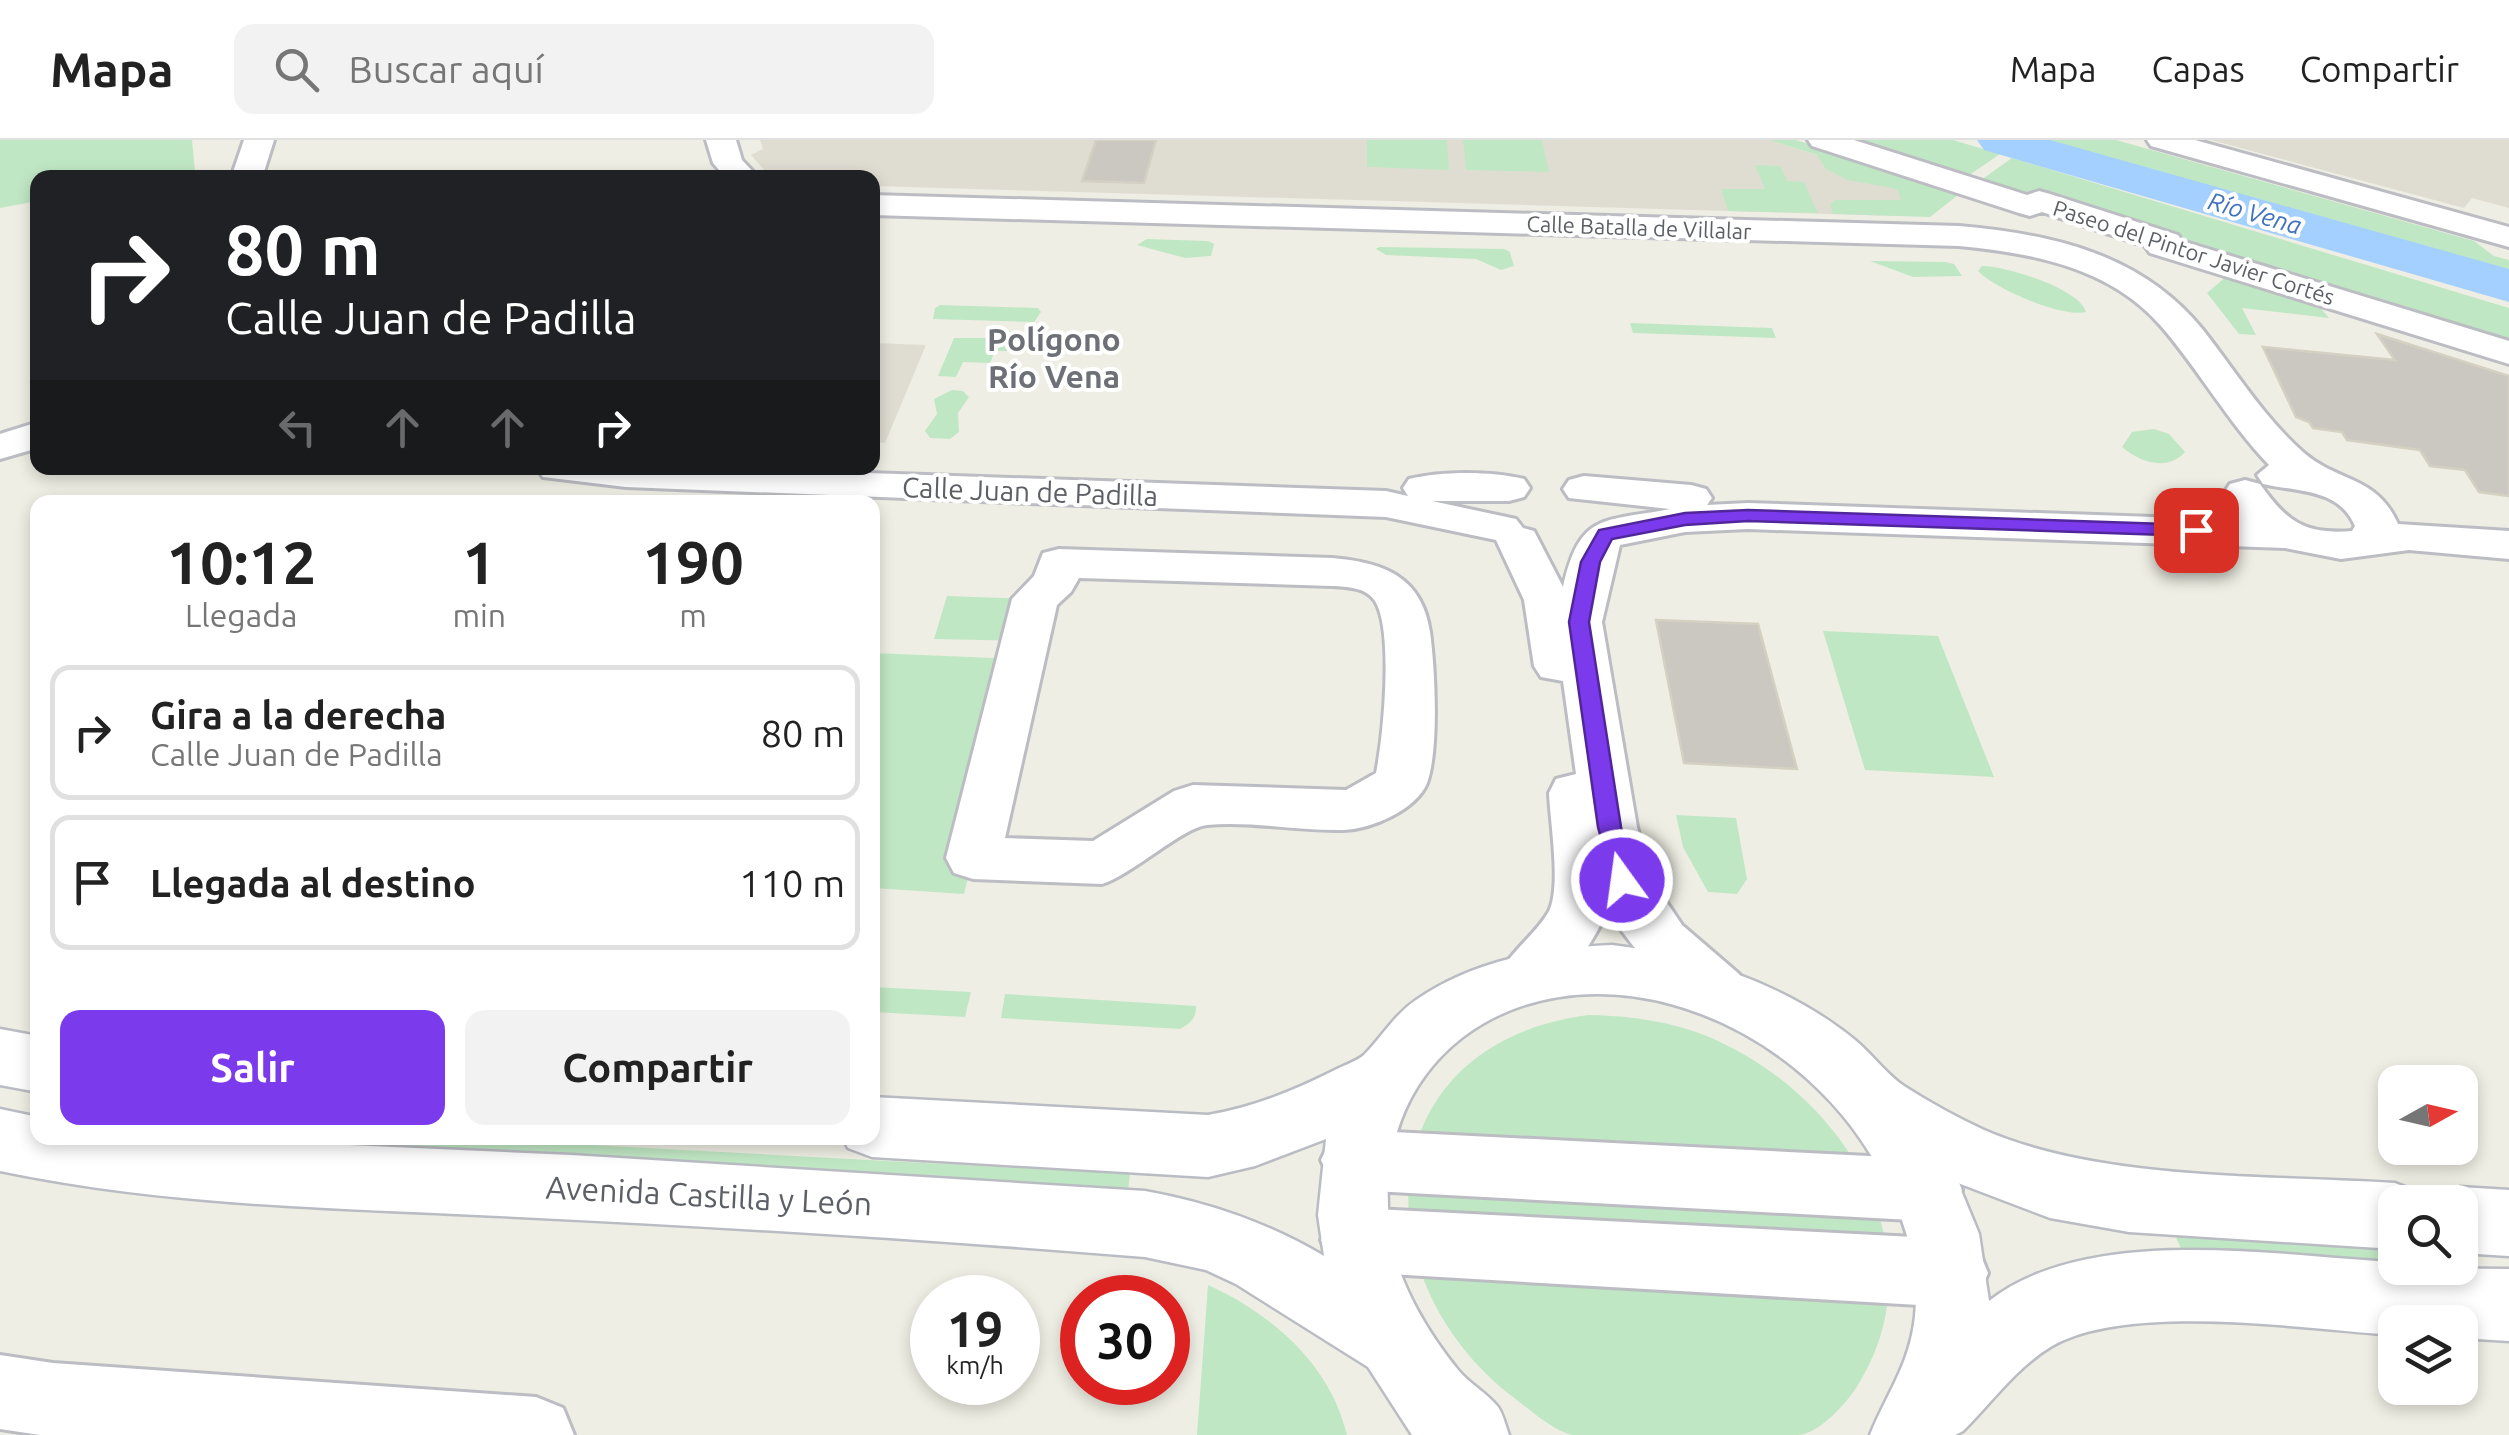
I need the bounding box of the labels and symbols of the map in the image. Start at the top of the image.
water label: Río Vena [2205,186,2305,240]
street label: Paseo del Pintor Javier Cortés [2050,195,2338,309]
street label: Calle Batalla de Villalar [1526,211,1753,243]
district label: Polígono Río Vena [987,321,1121,394]
street label: Calle Juan de Padilla [901,471,1159,511]
pin [2154,488,2239,573]
position arrow [1570,828,1674,932]
north arrow [2378,1065,2478,1165]
street label: Avenida Castilla y León [545,1168,873,1222]
speed limit sign: 30 [1060,1275,1190,1405]

